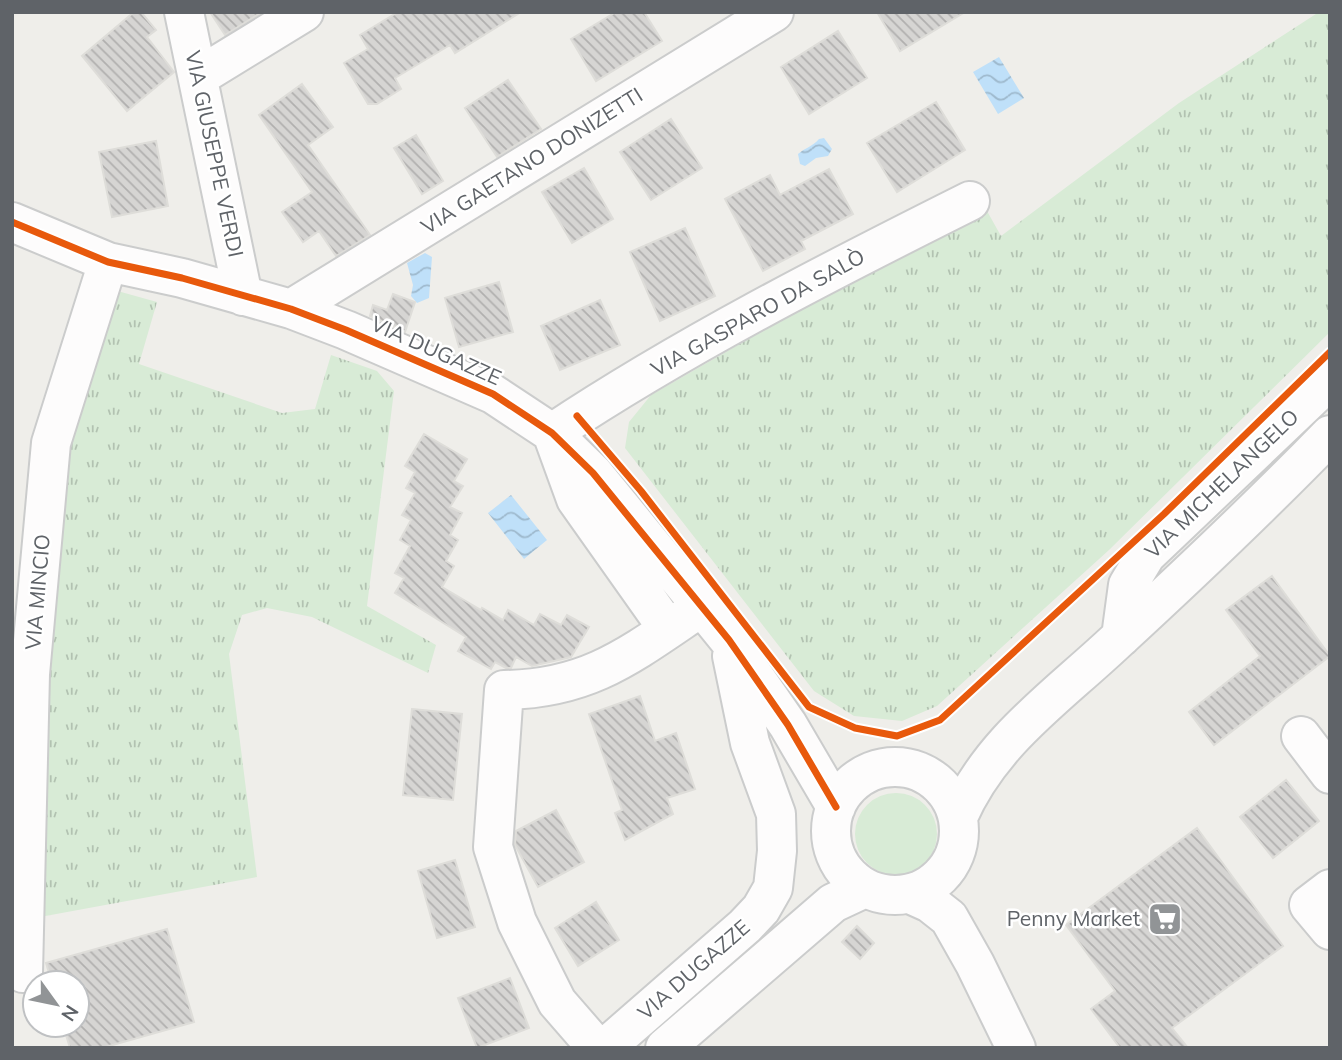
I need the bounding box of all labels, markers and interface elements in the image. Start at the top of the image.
street label: VIA GIUSEPPE VERDI [180,48,250,259]
street label: VIA GAETANO DONIZETTI [416,81,647,239]
street label: VIA GASPARO DA SALÒ [646,243,869,382]
street label: VIA DUGAZZE [367,310,506,390]
street label: VIA MICHELANGELO [1139,403,1304,563]
street label: VIA MINCIO [19,533,55,651]
supermarket icon: Penny Market [1146,900,1184,938]
place label: Penny Market [1007,905,1140,931]
street label: VIA DUGAZZE [632,914,755,1025]
north arrow [21,969,91,1039]
text: N [56,1001,84,1026]

